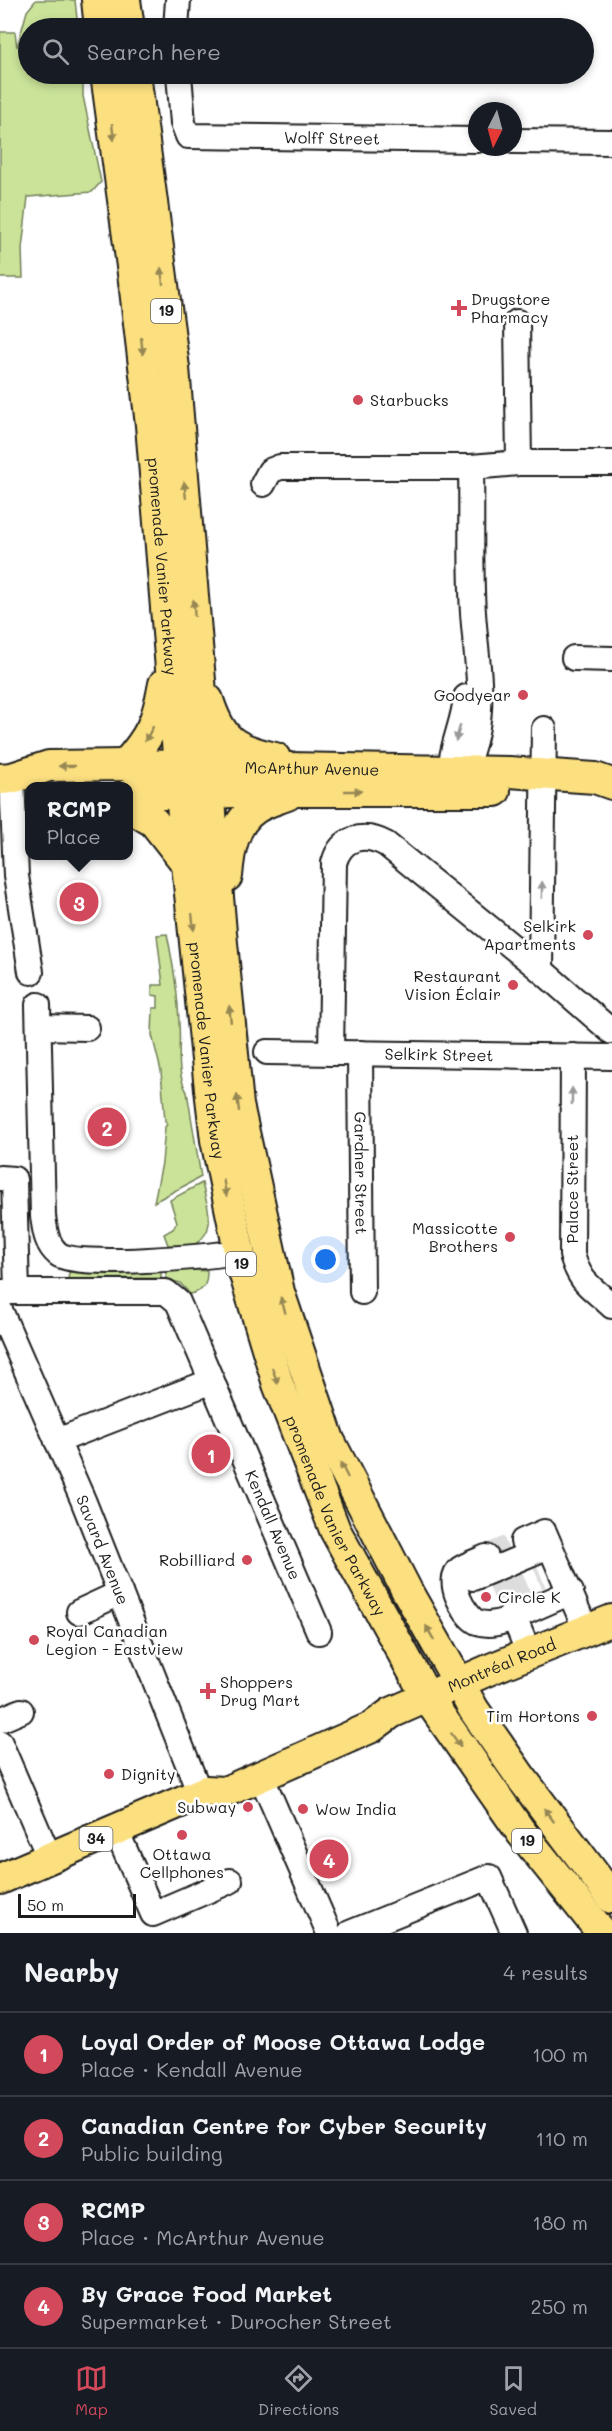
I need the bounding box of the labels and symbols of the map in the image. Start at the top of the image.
north arrow [468,102,522,156]
one-way arrow [109,122,118,141]
street label: Wolff Street [284,126,380,149]
one-way arrow [157,266,167,285]
place label: Drugstore Pharmacy [471,288,550,327]
road number: 19 [151,299,181,323]
marker: Drugstore Pharmacy [452,301,466,315]
one-way arrow [138,336,147,355]
place label: Starbucks [370,389,449,410]
marker: Starbucks [351,393,365,407]
street label: promenade Vanier Parkway [144,457,182,676]
one-way arrow [180,481,190,500]
one-way arrow [189,598,199,617]
place label: Goodyear [434,684,511,705]
marker: Goodyear [516,688,530,702]
one-way arrow [453,724,462,742]
one-way arrow [144,726,154,743]
street label: McArthur Avenue [244,756,380,780]
one-way arrow [58,761,77,771]
one-way arrow [344,786,363,796]
pin: 3 [60,880,98,924]
one-way arrow [537,881,547,900]
one-way arrow [188,913,198,932]
place label: Selkirk Apartments [484,915,576,954]
marker: Selkirk Apartments [581,928,595,942]
street label: promenade Vanier Parkway [185,941,231,1161]
place label: Restaurant Vision Éclair [404,965,501,1004]
marker: Restaurant Vision Éclair [506,978,520,992]
one-way arrow [225,1005,235,1024]
street label: Selkirk Street [384,1043,494,1065]
one-way arrow [568,1086,577,1105]
one-way arrow [234,1093,243,1112]
pin: 2 [88,1104,126,1150]
street label: Gardner Street [350,1111,373,1235]
street label: Palace Street [561,1134,582,1244]
one-way arrow [221,1179,230,1198]
place label: Massicotte Brothers [412,1217,498,1256]
marker: Massicotte Brothers [503,1230,517,1244]
your location [311,1245,340,1274]
road number: 19 [226,1252,256,1276]
one-way arrow [278,1296,287,1314]
one-way arrow [271,1367,281,1385]
street label: promenade Vanier Parkway [281,1413,391,1619]
pin: 1 [192,1432,230,1476]
one-way arrow [340,1462,349,1479]
street label: Kendall Avenue [241,1467,306,1583]
street label: Savard Avenue [72,1492,135,1608]
place label: Robilliard [159,1549,235,1570]
marker: Robilliard [240,1553,254,1567]
place label: Circle K [498,1586,561,1607]
marker: Circle K [479,1590,493,1604]
place label: Royal Canadian Legion - Eastview [46,1620,183,1659]
one-way arrow [425,1624,435,1641]
marker: Royal Canadian Legion - Eastview [27,1633,41,1647]
street label: Montréal Road [444,1633,559,1697]
place label: Shoppers Drug Mart [220,1671,300,1710]
marker: Shoppers Drug Mart [201,1684,215,1698]
place label: Tim Hortons [486,1705,580,1726]
marker: Tim Hortons [585,1709,599,1723]
one-way arrow [450,1732,462,1748]
place label: Dignity [121,1763,175,1784]
marker: Dignity [102,1767,116,1781]
place label: Subway [177,1796,236,1817]
place label: Wow India [315,1798,397,1819]
marker: Subway [241,1800,255,1814]
marker: Wow India [296,1802,310,1816]
one-way arrow [543,1808,555,1824]
road number: 34 [80,1827,112,1851]
marker: Ottawa Cellphones [175,1828,189,1842]
road number: 19 [512,1829,542,1853]
pin: 4 [310,1836,348,1882]
place label: Ottawa Cellphones [140,1843,224,1882]
scale bar [18,1891,136,1918]

